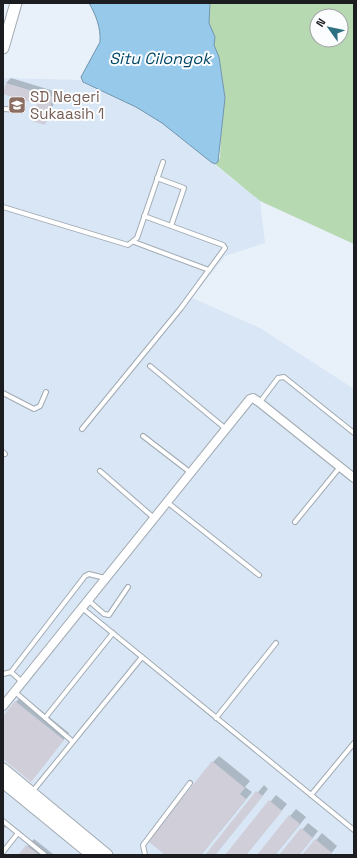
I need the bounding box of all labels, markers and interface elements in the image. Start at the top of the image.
north arrow [309,8,349,48]
text: N [313,16,328,29]
water label: Situ Cilongok [109,48,213,69]
place label: SD Negeri Sukaasih 1 [30,87,104,123]
school or university icon: SD Negeri Sukaasih 1 [7,95,27,115]

